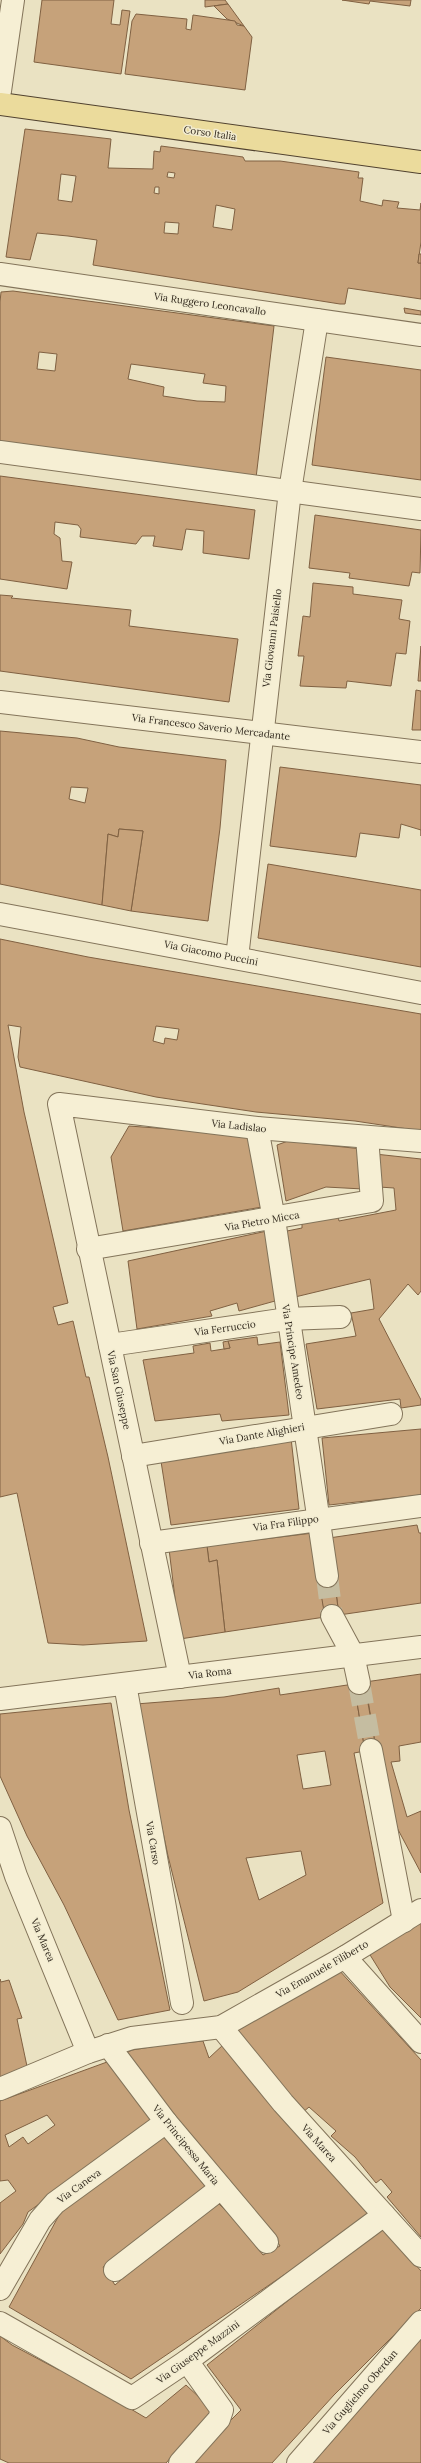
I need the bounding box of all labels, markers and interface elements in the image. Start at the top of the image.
street label: Corso Italia [183,123,237,143]
street label: Via Ruggero Leoncavallo [152,290,267,318]
street label: Via Giovanni Paisiello [259,588,285,689]
street label: Via Francesco Saverio Mercadante [130,711,291,743]
street label: Via Giacomo Puccini [162,937,259,969]
street label: Via Ladislao [210,1117,267,1135]
street label: Via Pietro Micca [223,1208,300,1234]
street label: Via Principe Amedeo [279,1303,307,1401]
street label: Via Ferruccio [193,1317,257,1339]
street label: Via San Giuseppe [104,1348,134,1431]
street label: Via Dante Alighieri [217,1420,306,1448]
street label: Via Fra Filippo [251,1512,320,1534]
street label: Via Roma [187,1664,232,1682]
street label: Via Carso [143,1819,163,1866]
street label: Via Marea [28,1915,58,1964]
street label: Via Emanuele Filiberto [273,1937,371,2001]
street label: Via Principessa Maria [149,2101,222,2188]
street label: Via Marea [298,2121,339,2164]
street label: Via Caneva [54,2166,103,2207]
street label: Via Giuseppe Mazzini [153,2317,242,2387]
street label: Via Guglielmo Oberdan [319,2347,400,2438]

